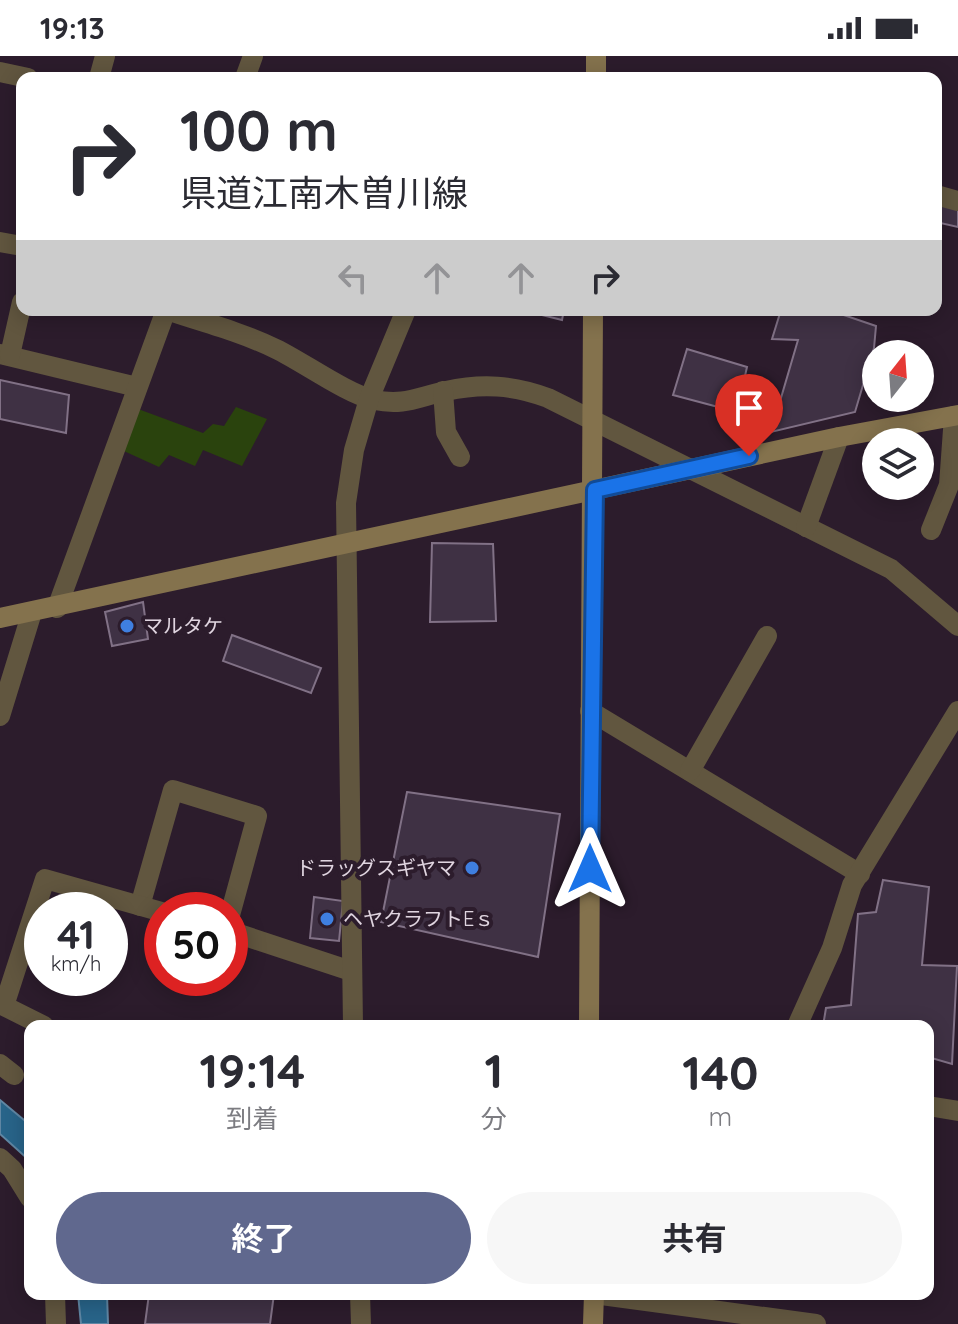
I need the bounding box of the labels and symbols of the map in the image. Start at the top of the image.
north arrow [862,340,934,412]
pin [715,374,783,456]
place label: マルタケ [143,613,223,638]
marker: マルタケ [118,617,136,635]
position arrow [548,827,632,911]
place label: ドラッグスギヤマ [296,855,456,880]
marker: ドラッグスギヤマ [463,859,481,877]
speed limit sign: 50 [144,892,248,996]
place label: ヘヤクラフトEｓ [343,906,494,931]
marker: ヘヤクラフトEｓ [318,910,336,928]

